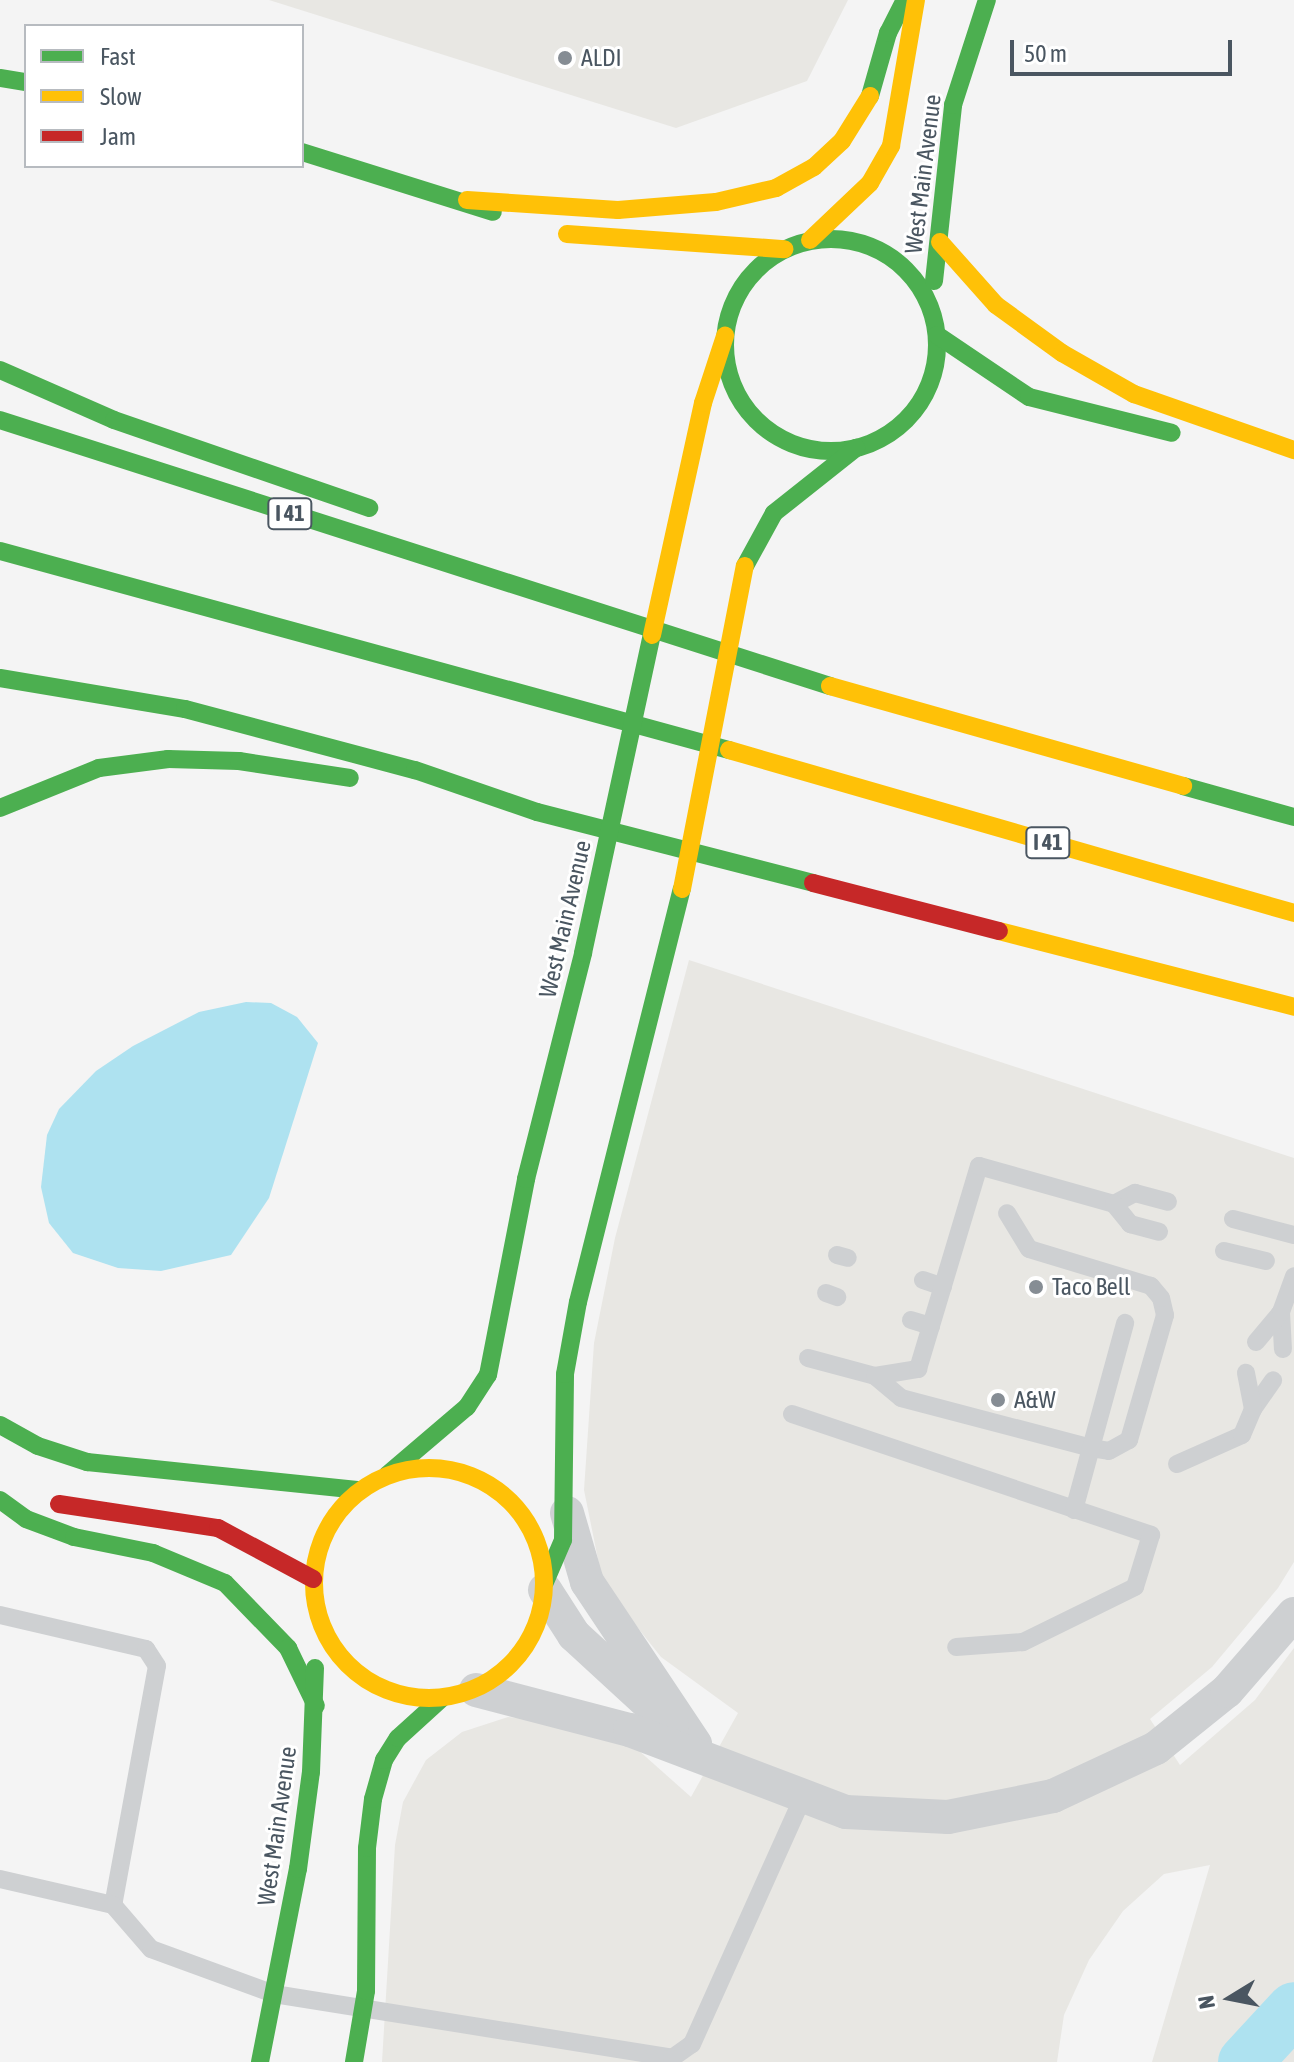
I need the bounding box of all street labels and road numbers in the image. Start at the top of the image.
street label: West Main Avenue [899,93,947,255]
road number: I 41 [266,496,314,532]
road number: I 41 [1024,825,1072,861]
street label: West Main Avenue [533,838,597,1000]
street label: West Main Avenue [252,1745,302,1907]

